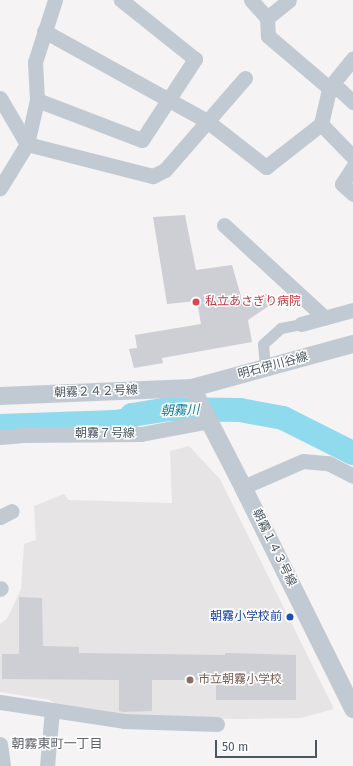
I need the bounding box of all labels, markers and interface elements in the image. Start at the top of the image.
place label: 私立あさぎり病院 [205,295,301,309]
marker: 私立あさぎり病院 [190,296,202,308]
street label: 明石伊川谷線 [236,350,310,382]
street label: 朝霧２４２号線 [54,383,138,401]
water label: 朝霧川 [160,403,200,419]
street label: 朝霧７号線 [75,427,135,441]
street label: 朝霧１４３号線 [249,507,299,589]
place label: 朝霧小学校前 [210,610,282,624]
marker: 朝霧小学校前 [285,612,295,622]
place label: 市立朝霧小学校 [198,673,282,687]
marker: 市立朝霧小学校 [185,675,195,685]
scale bar [217,732,319,758]
district label: 朝霧東町一丁目 [12,736,102,752]
text: 50 m [222,740,248,754]

